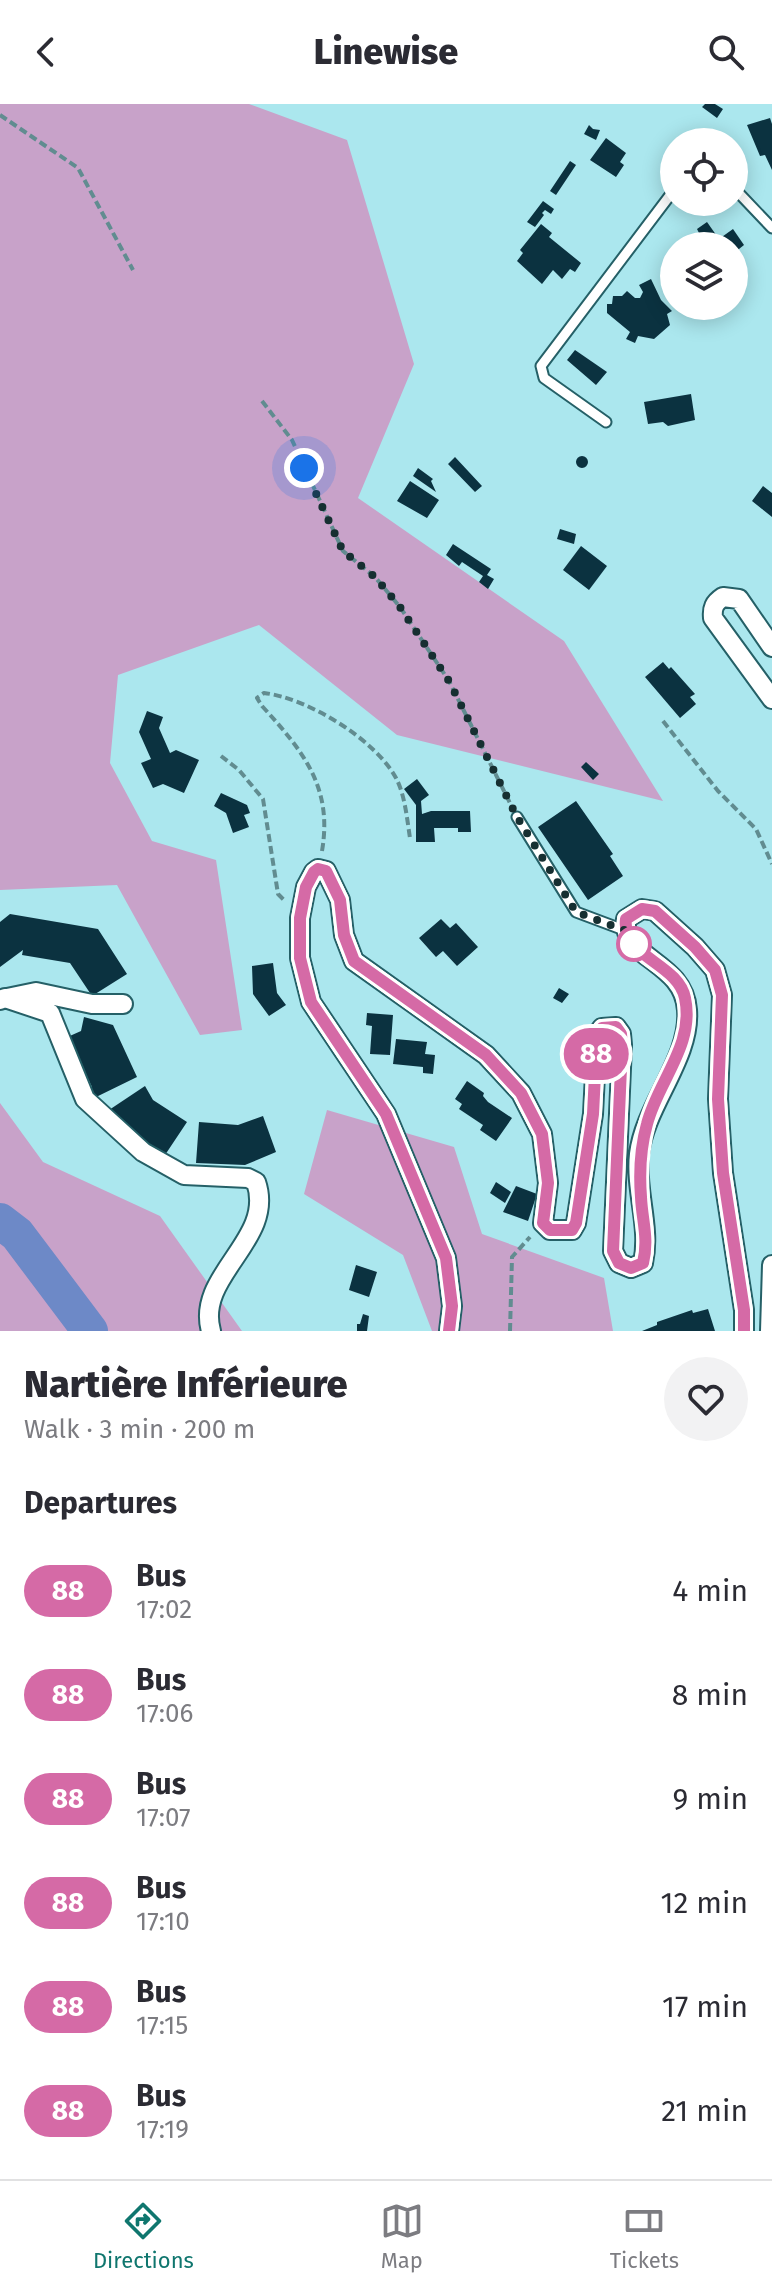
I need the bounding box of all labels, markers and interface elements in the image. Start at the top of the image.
icon: back [24,30,68,74]
text: Linewise [314,30,458,74]
icon: search [704,30,748,74]
map controls [660,128,748,320]
button: locate [660,128,748,216]
button: layers [660,232,748,320]
your location [284,448,324,488]
unlabelled marker [617,927,651,961]
line badge: 88 [560,1028,632,1080]
text: 88 [580,1037,612,1070]
button: heart [664,1357,748,1441]
text: Nartière Inférieure [24,1361,348,1407]
text: Walk · 3 min · 200 m [24,1414,255,1445]
text: Departures [24,1485,177,1521]
text: Bus [136,1558,186,1594]
text: 4 min [672,1573,748,1609]
text: 88 [52,1574,84,1607]
text: 17:02 [136,1594,192,1625]
text: Bus [136,1662,186,1698]
text: 8 min [672,1677,748,1713]
text: 88 [52,1678,84,1711]
text: 17:06 [136,1698,193,1729]
text: Bus [136,1766,186,1802]
text: 9 min [673,1781,748,1817]
text: 88 [52,1782,84,1815]
text: 17:07 [136,1802,191,1833]
text: Bus [136,1870,186,1906]
text: 12 min [660,1885,748,1921]
text: 88 [52,1886,84,1919]
text: 17:10 [136,1906,190,1937]
text: Bus [136,1974,186,2010]
text: 17 min [662,1989,748,2025]
text: 88 [52,1990,84,2023]
text: 17:15 [136,2010,188,2041]
text: Bus [136,2078,186,2114]
text: 21 min [661,2093,748,2129]
text: 88 [52,2094,84,2127]
text: 17:19 [136,2114,189,2145]
tab: Directions [93,2199,194,2274]
tab: Map [380,2199,424,2274]
tab: Tickets [610,2199,679,2274]

